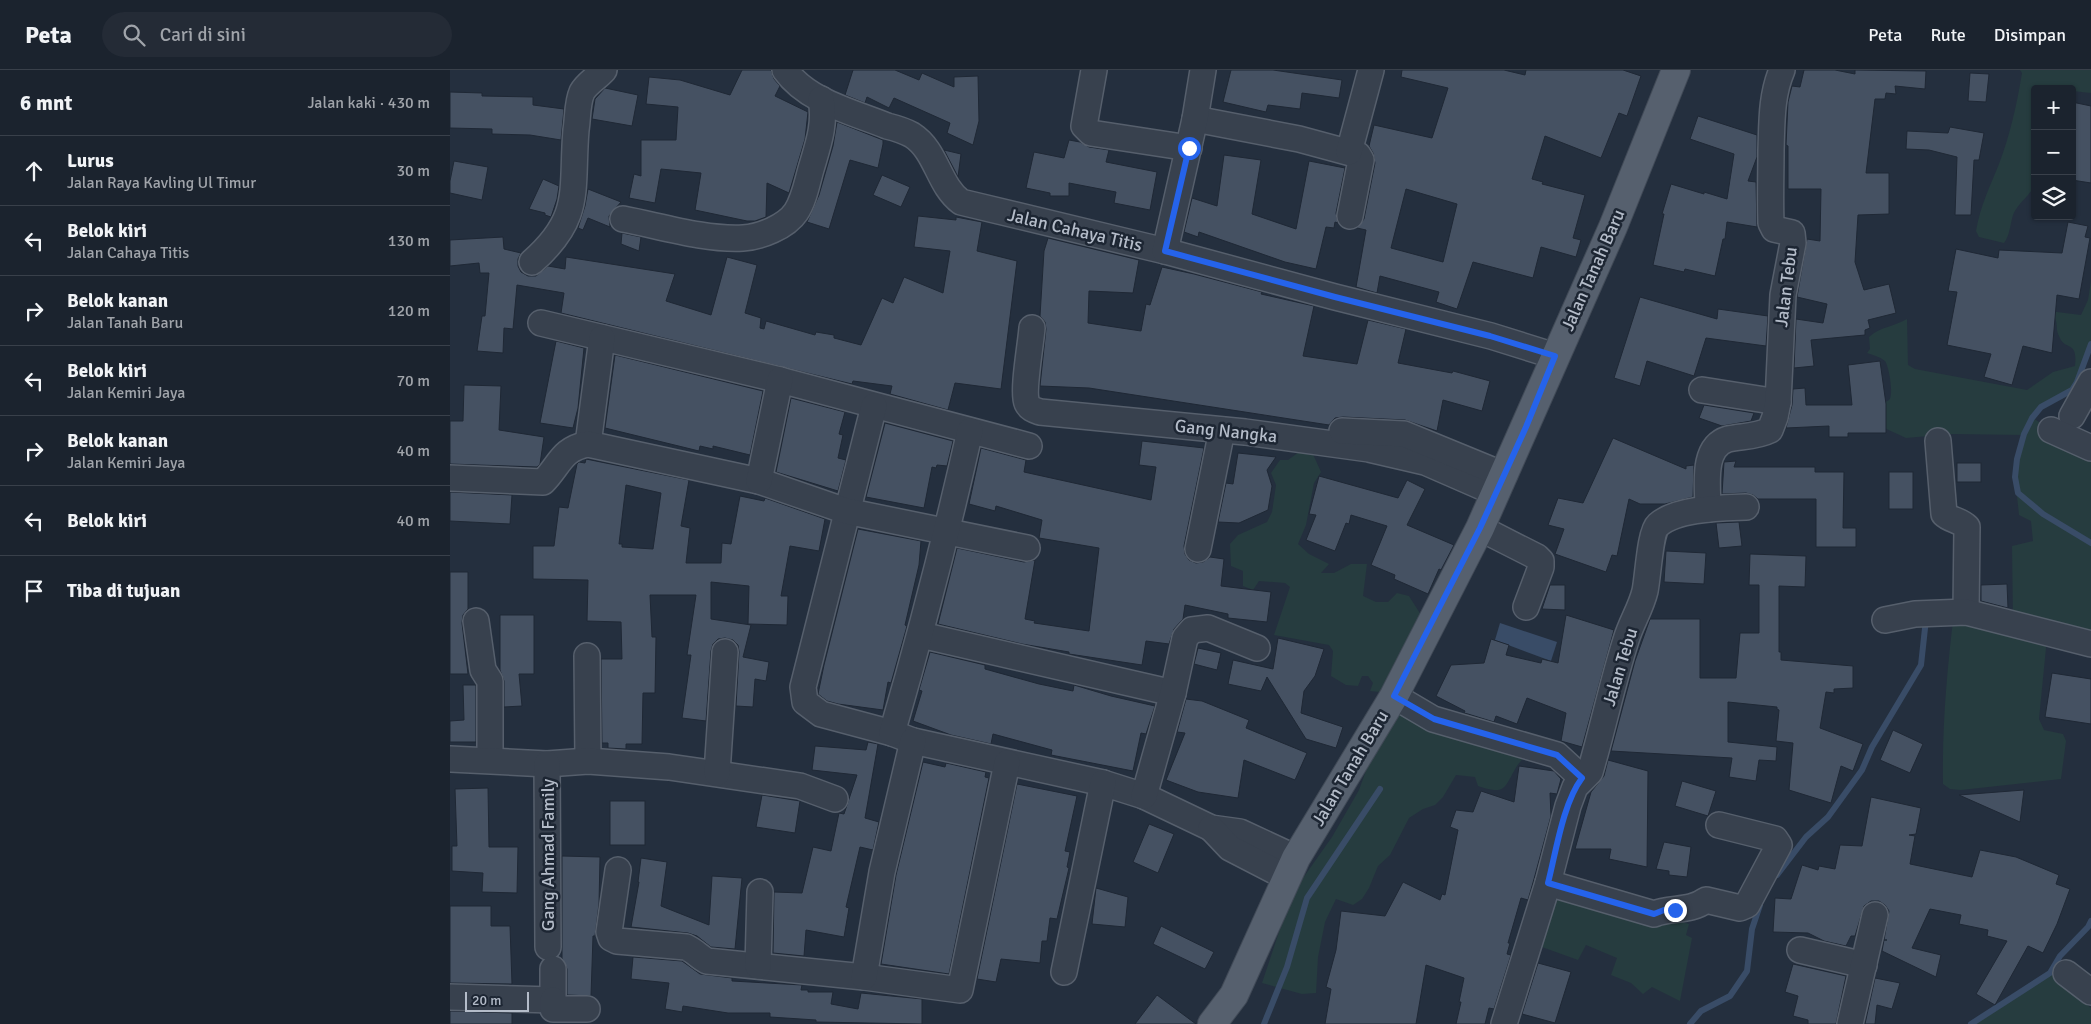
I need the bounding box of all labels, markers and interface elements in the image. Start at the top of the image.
search box [102,12,452,57]
text: Peta [25,20,72,50]
icon: search [120,21,148,49]
text: Cari di sini [160,23,246,47]
text: Peta [1868,24,1902,46]
text: Rute [1930,24,1966,46]
text: Disimpan [1994,24,2066,46]
map controls [2031,85,2076,220]
button: + [2031,85,2076,130]
text: 6 mnt [20,90,72,116]
text: Jalan kaki · 430 m [308,93,430,113]
button: − [2031,130,2076,175]
route start [1178,137,1201,160]
text: Lurus [67,149,114,173]
icon: ahead [20,157,48,185]
text: 30 m [396,161,430,181]
text: Jalan Raya Kavling Ul Timur [67,173,256,193]
button: layers [2031,175,2076,220]
street label: Jalan Cahaya Titis [1005,204,1145,256]
street label: Jalan Tanah Baru [1556,206,1630,334]
text: Belok kiri [67,219,147,243]
icon: left [20,227,48,255]
text: 130 m [388,231,430,251]
text: Jalan Cahaya Titis [67,243,189,263]
street label: Jalan Tebu [1770,246,1802,328]
text: Belok kanan [67,289,168,313]
icon: right [20,297,48,325]
text: 120 m [388,301,430,321]
text: Jalan Tanah Baru [67,313,183,333]
text: Belok kiri [67,359,147,383]
icon: left [20,367,48,395]
text: 70 m [396,371,430,391]
text: Jalan Kemiri Jaya [67,383,185,403]
street label: Gang Nangka [1174,415,1278,447]
text: Belok kanan [67,429,168,453]
icon: right [20,437,48,465]
text: 40 m [396,441,430,461]
text: Jalan Kemiri Jaya [67,453,185,473]
icon: left [20,507,48,535]
text: Belok kiri [67,509,147,533]
text: 40 m [396,511,430,531]
icon: arrive [20,577,48,605]
text: Tiba di tujuan [67,579,180,603]
street label: Jalan Tebu [1598,625,1642,709]
street label: Jalan Tanah Baru [1307,706,1393,830]
street label: Gang Ahmad Family [537,778,559,931]
route end [1664,899,1687,922]
scale bar [465,989,529,1012]
text: 20 m [472,992,501,1009]

